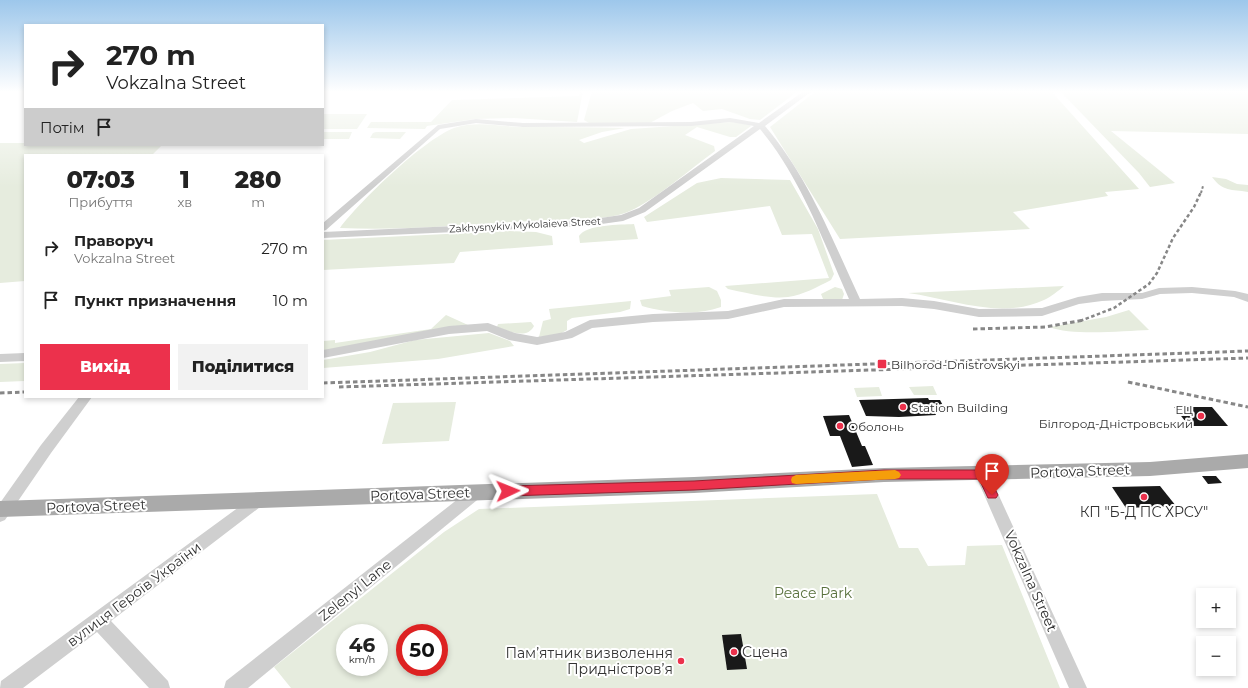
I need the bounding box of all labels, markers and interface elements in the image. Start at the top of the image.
text: 270 m [106,38,196,72]
icon: right [40,40,92,92]
text: Vokzalna Street [106,72,246,94]
icon: arrive [93,116,115,138]
text: Потім [40,118,85,137]
text: 07:03 [66,165,135,194]
text: 1 [180,165,190,194]
text: 280 [235,165,282,194]
text: Прибуття [69,194,133,210]
text: хв [177,194,192,210]
text: m [251,194,265,210]
street label: Zakhysnykiv Mykolaieva Street [449,215,601,235]
text: Праворуч [74,231,154,250]
icon: right [40,237,62,259]
text: 270 m [261,239,308,258]
text: Vokzalna Street [74,250,175,266]
icon: arrive [40,289,62,311]
text: Пункт призначення [74,291,236,310]
text: 10 m [273,291,308,310]
button: Вихід [40,344,170,390]
button: Поділитися [178,344,308,390]
place label: Bilhorod-Dnistrovskyi [891,357,1020,372]
marker: Bilhorod-Dnistrovskyi [876,358,888,370]
place label: Station Building [911,400,1008,415]
marker: Station Building [898,402,908,412]
place label: ЕЦ Білгород-Дністровський [1039,402,1193,431]
marker: ЕЦ Білгород-Дністровський [1196,411,1206,421]
place label: Оболонь [848,419,904,434]
marker: Оболонь [835,421,845,431]
pin [975,454,1009,495]
icon: arrive [981,460,1003,482]
street label: Portova Street [1030,460,1131,482]
position arrow [487,470,529,512]
street label: Portova Street [370,483,471,505]
marker: КП "Б-Д ПС ХРСУ" [1139,492,1149,502]
street label: Portova Street [46,495,147,517]
place label: КП "Б-Д ПС ХРСУ" [1080,503,1208,521]
street label: Vokzalna Street [1001,528,1061,635]
street label: вулиця Героїв України [63,538,205,650]
street label: Zelenyi Lane [315,555,395,625]
park label: Peace Park [774,584,853,602]
map controls [1196,588,1236,676]
button: + [1196,588,1236,628]
speed limit sign: 50 [396,624,448,676]
text: 46 [349,633,375,657]
button: − [1196,636,1236,676]
place label: Сцена [742,643,788,661]
place label: Пам’ятник визволення Придністров’я [505,644,673,678]
marker: Сцена [729,647,739,657]
text: km/h [349,653,375,666]
marker: Пам’ятник визволення Придністров’я [676,656,686,666]

